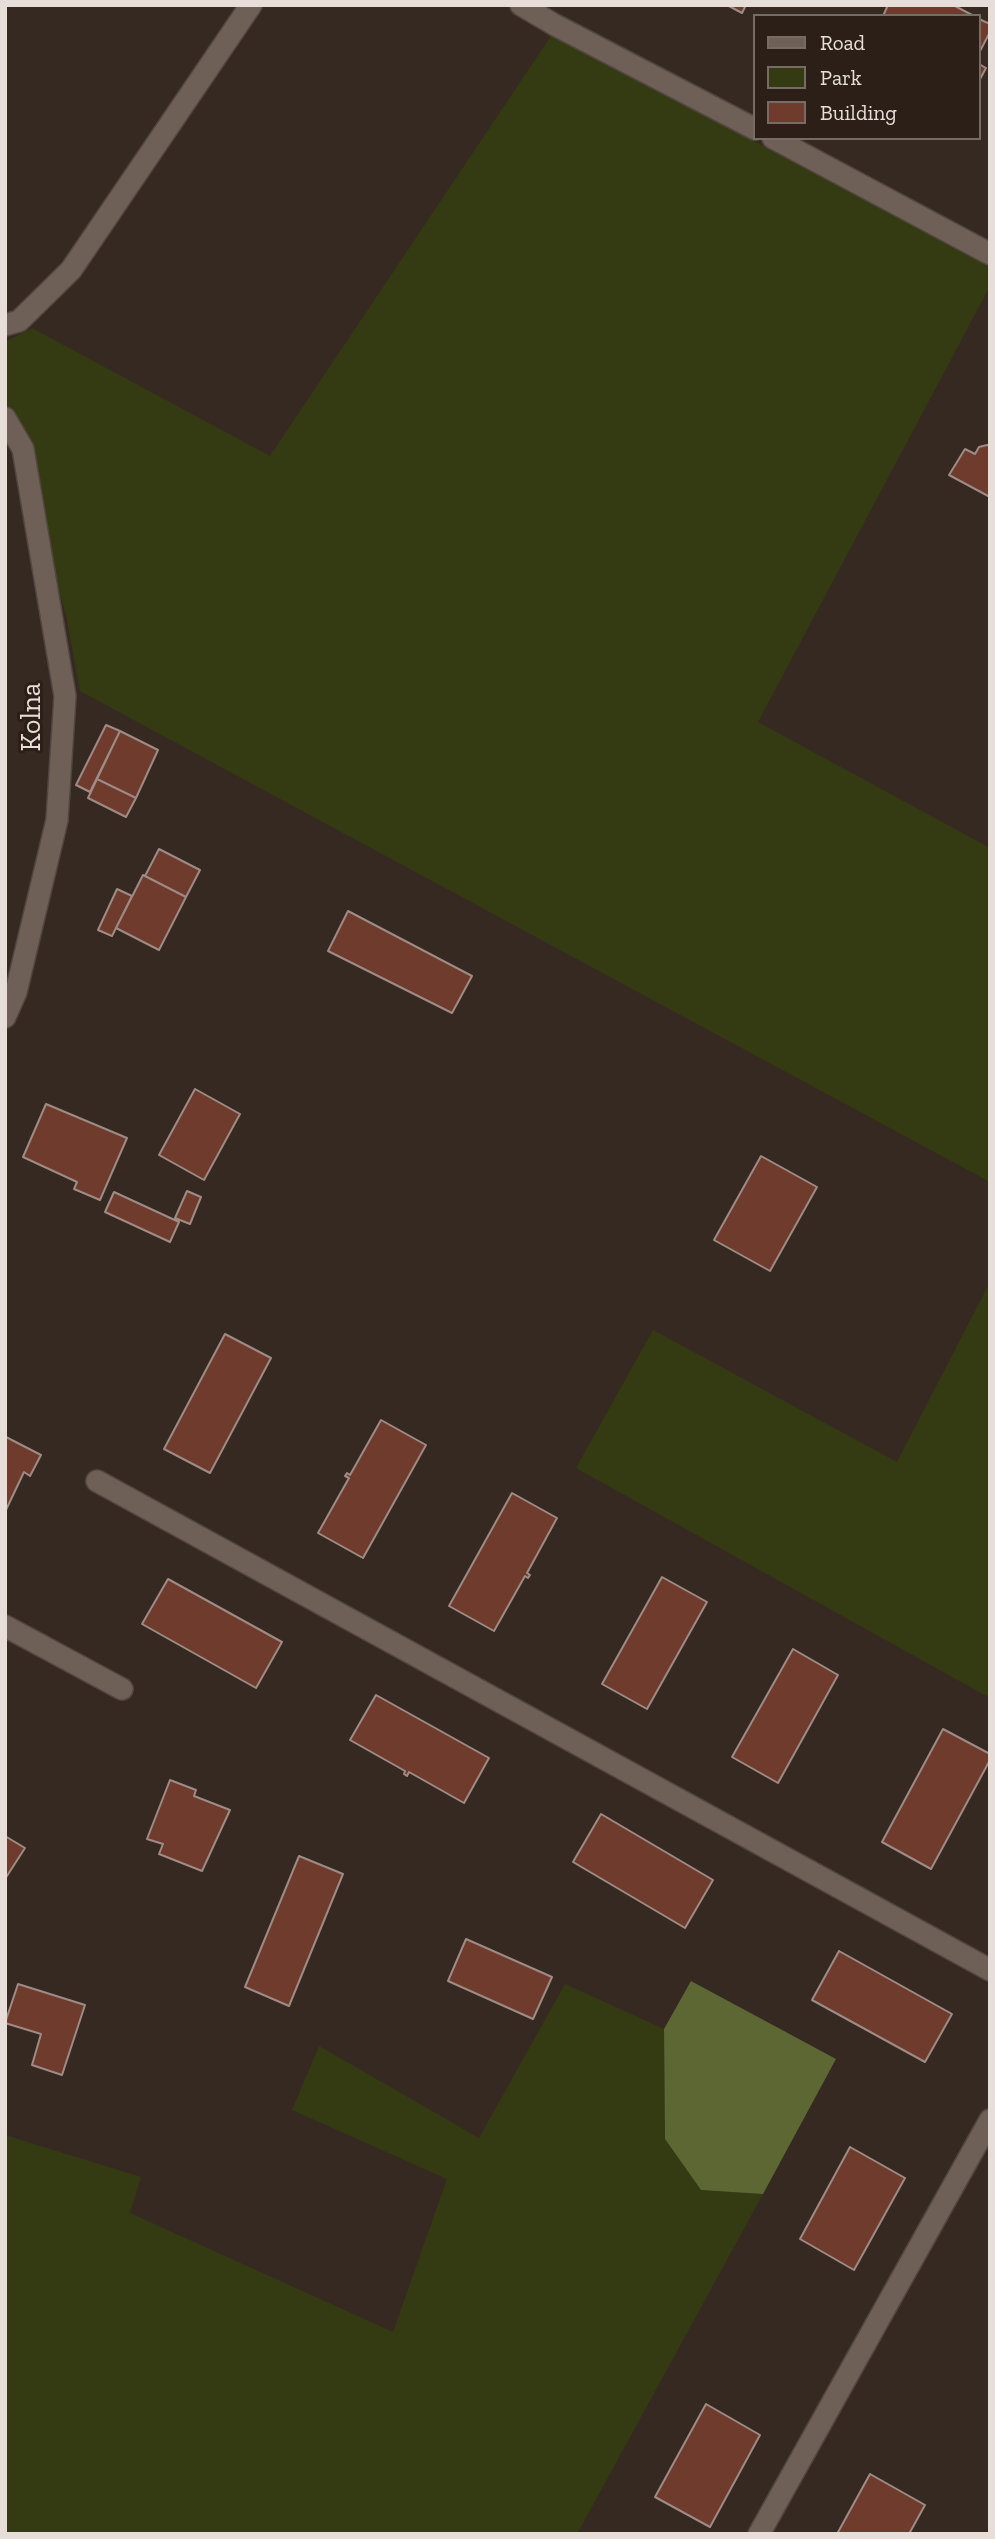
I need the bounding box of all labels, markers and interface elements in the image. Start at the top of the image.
legend [754,14,981,140]
text: Road [820,30,865,55]
text: Park [820,65,862,90]
text: Building [820,100,897,125]
street label: Kolna [15,683,49,751]

